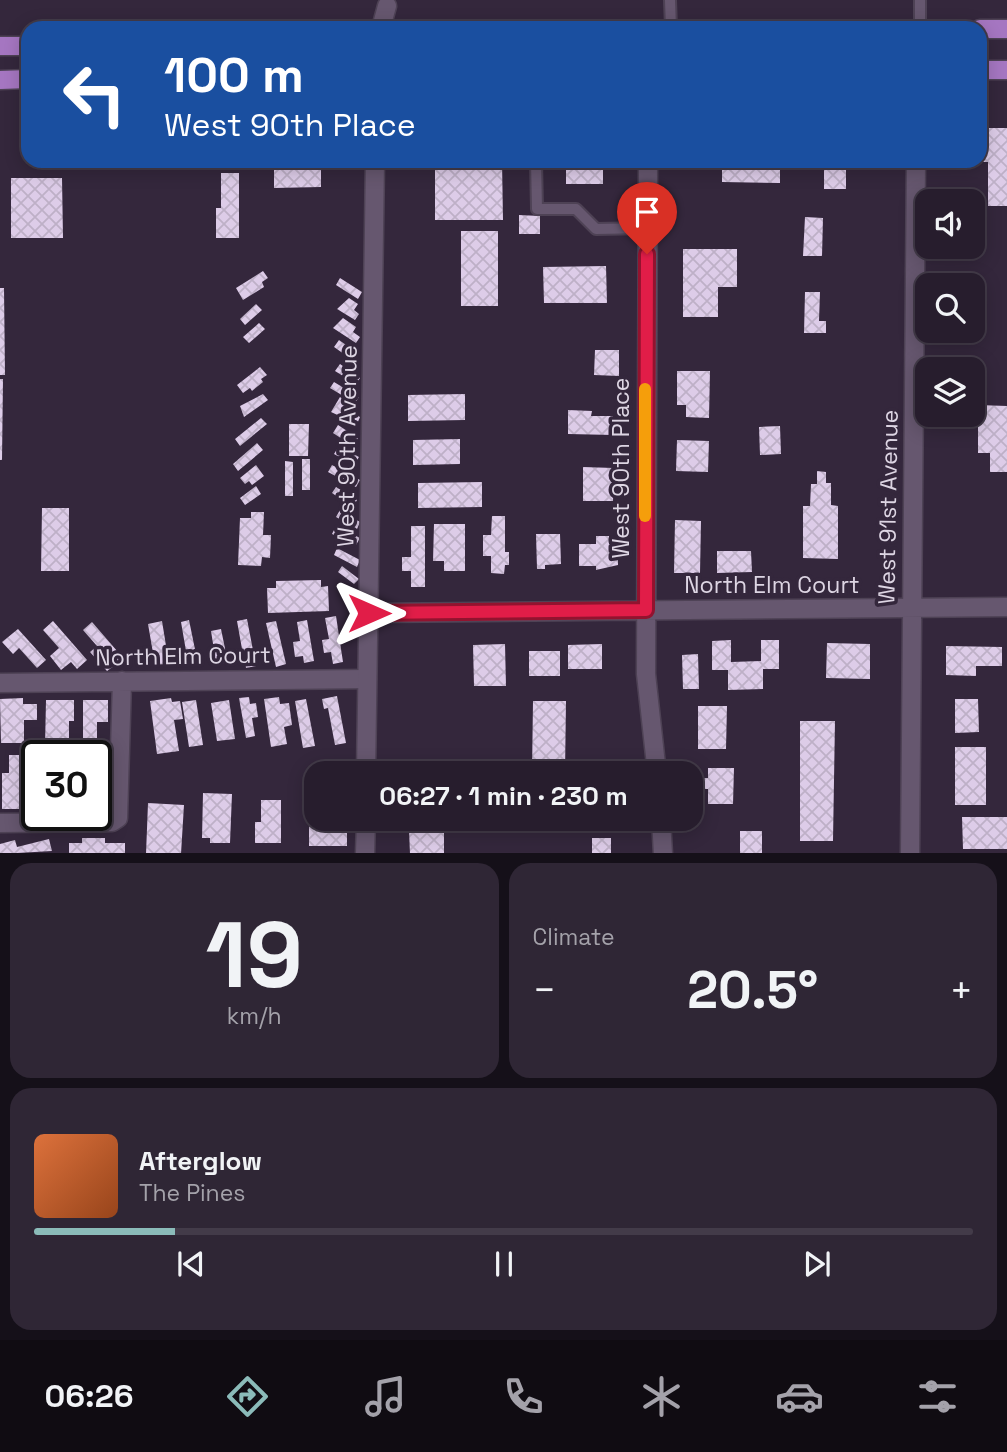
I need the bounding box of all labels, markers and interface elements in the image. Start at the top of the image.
text: 100 m [164,44,304,106]
icon: left [49,49,140,140]
text: West 90th Place [164,105,416,145]
pin [617,182,677,254]
map controls [915,189,985,427]
button: sound [915,189,985,259]
icon: arrive [628,193,666,231]
button: search [915,273,985,343]
street label: West 90th Avenue [330,345,364,547]
button: layers [915,357,985,427]
street label: West 90th Place [606,378,636,558]
street label: West 91st Avenue [871,409,905,605]
street label: North Elm Court [684,570,860,600]
position arrow [332,576,406,650]
street label: North Elm Court [95,639,271,673]
speed limit sign: 30 [21,740,112,831]
text: 06:27 · 1 min · 230 m [379,779,628,813]
text: 19 [206,897,303,1014]
text: Climate [533,922,615,952]
text: 20.5° [687,957,818,1023]
text: − [533,966,556,1014]
text: + [949,966,973,1014]
text: km/h [227,1001,282,1031]
text: Afterglow [139,1144,262,1178]
text: The Pines [139,1178,245,1208]
icon: previous [172,1245,210,1283]
icon: pause [485,1245,523,1283]
icon: next [798,1245,836,1283]
icon: directions [223,1372,272,1421]
icon: music [361,1372,410,1421]
icon: phone [499,1372,548,1421]
icon: climate [637,1372,686,1421]
icon: car [775,1372,824,1421]
icon: filters [913,1372,962,1421]
text: 06:26 [45,1376,133,1416]

